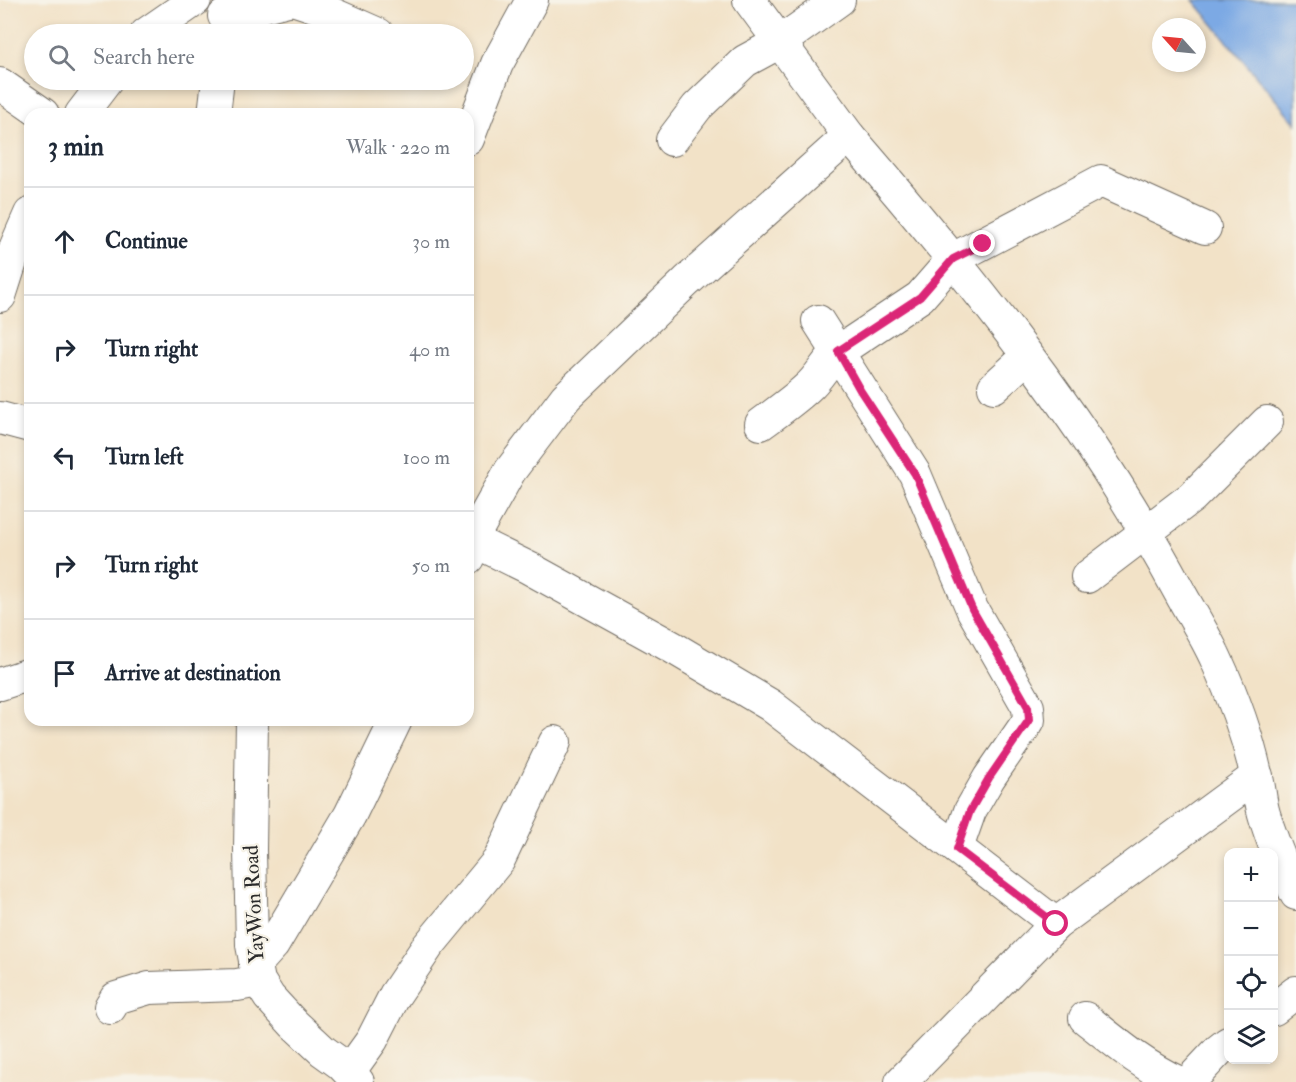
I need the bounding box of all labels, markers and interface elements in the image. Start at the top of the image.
north arrow [1152,18,1206,72]
search box [24,24,474,90]
icon: search [45,41,78,74]
text: Search here [93,43,195,71]
text: 3 min [48,131,104,163]
text: Walk · 220 m [346,135,450,160]
icon: ahead [48,225,81,258]
text: Continue [105,227,188,255]
text: 30 m [412,229,450,254]
route end [969,230,995,256]
icon: right [48,333,81,366]
text: Turn right [105,335,198,363]
text: 40 m [409,337,450,362]
icon: left [48,441,81,474]
text: Turn left [105,443,184,471]
text: 100 m [403,445,450,470]
icon: right [48,549,81,582]
text: Turn right [105,551,198,579]
text: 50 m [411,553,450,578]
icon: arrive [48,657,81,690]
text: Arrive at destination [105,659,281,687]
street label: YayWon Road [237,844,271,964]
map controls [1224,848,1278,1064]
button: + [1224,848,1278,902]
button: − [1224,902,1278,956]
route start [1042,910,1068,936]
button: locate [1224,956,1278,1010]
button: layers [1224,1010,1278,1064]

